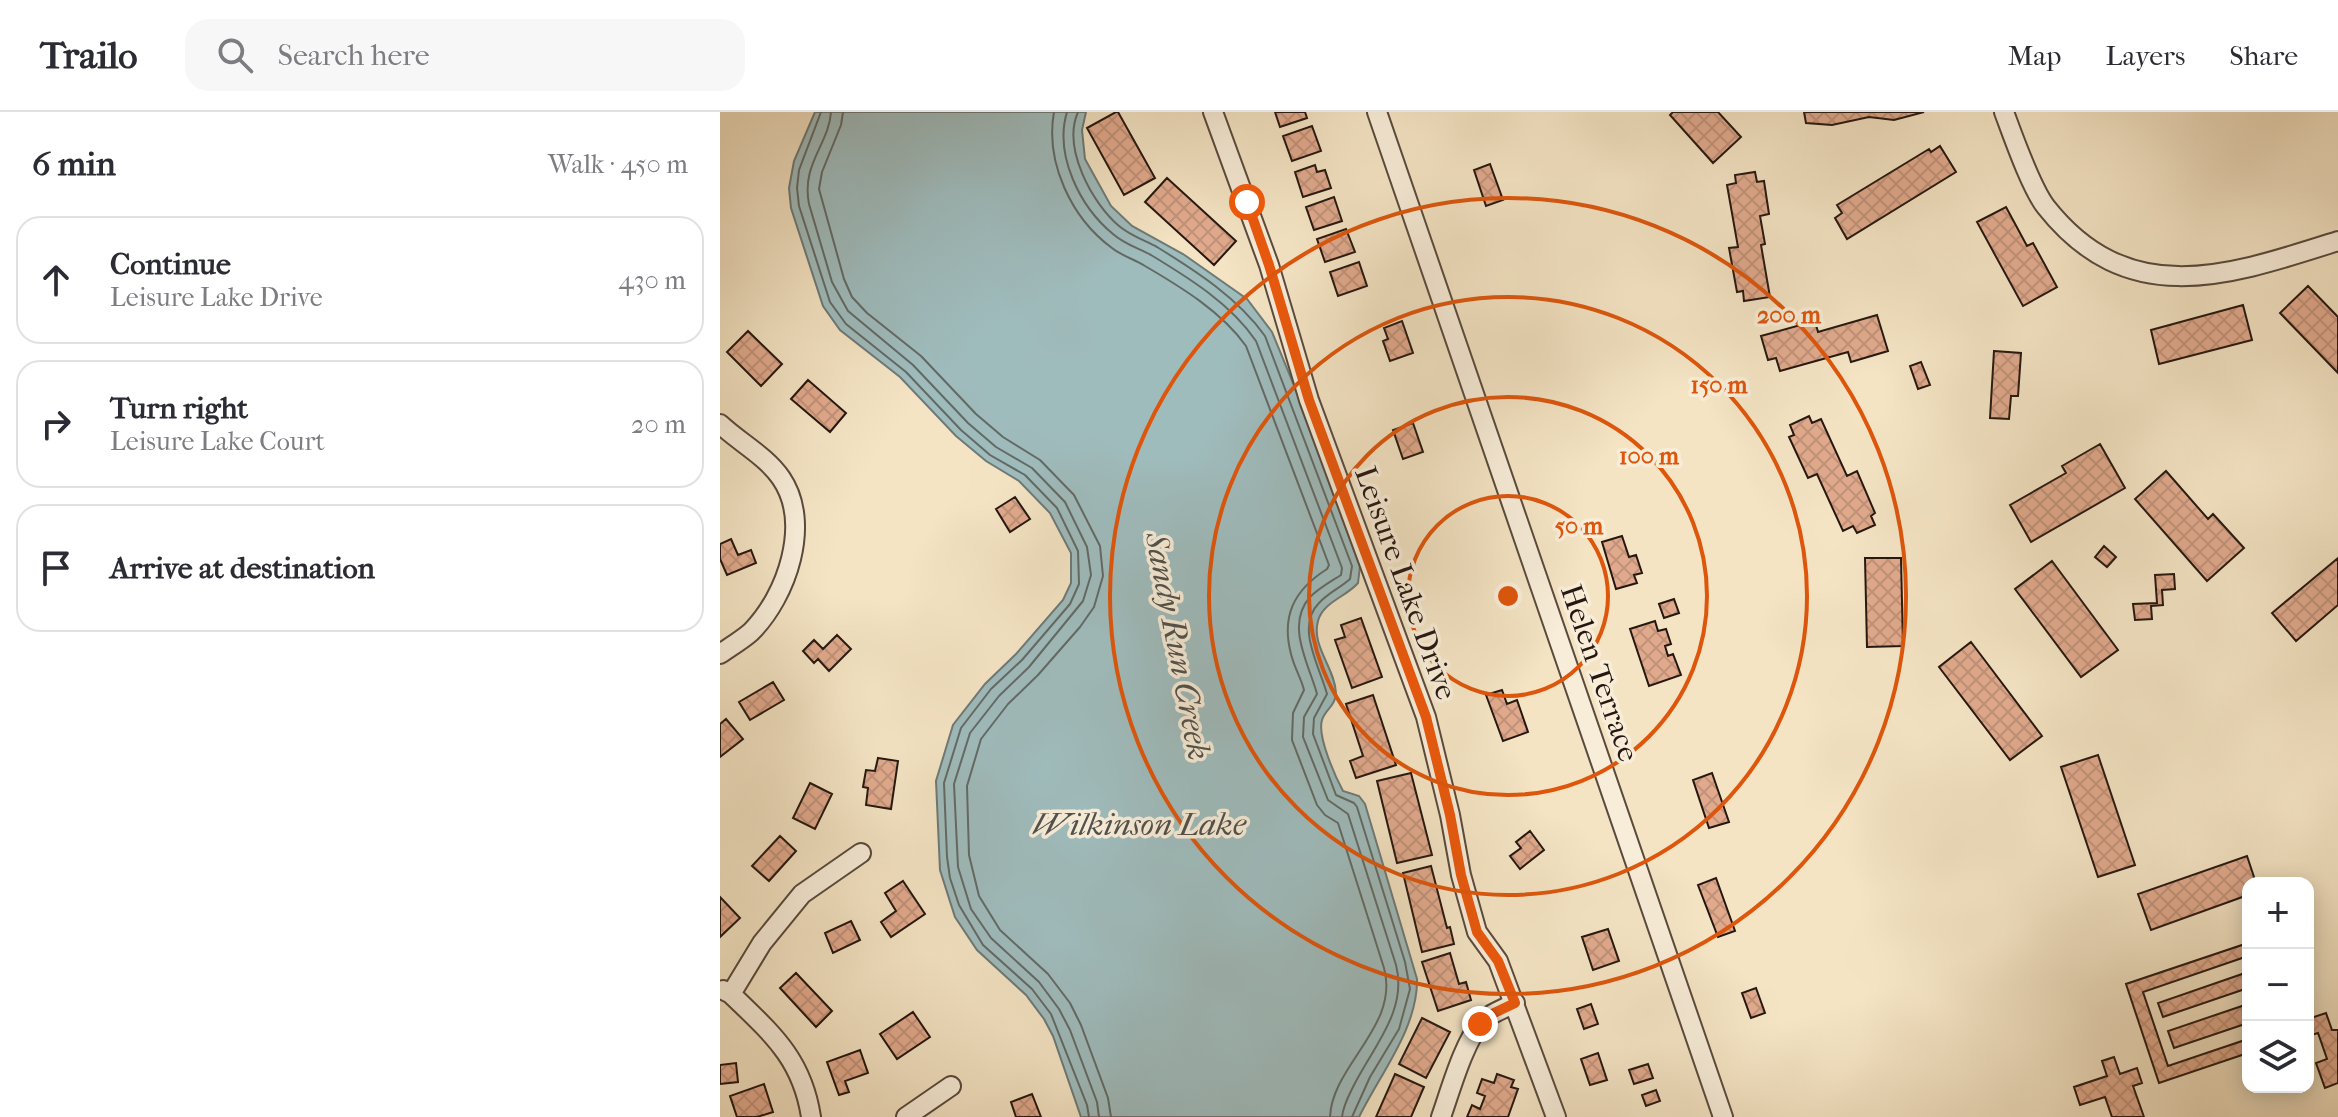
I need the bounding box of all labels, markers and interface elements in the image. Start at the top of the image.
search box [185,19,745,91]
text: Trailo [40,33,137,78]
icon: search [213,33,257,77]
text: Search here [277,38,430,73]
text: Map [2008,39,2061,72]
text: Layers [2105,39,2185,72]
text: Share [2229,39,2298,72]
text: 6 min [32,144,116,184]
text: Walk · 450 m [548,149,688,180]
route start [1229,184,1265,220]
text: Continue [110,247,231,282]
icon: ahead [34,258,78,302]
text: 430 m [618,265,686,296]
text: Leisure Lake Drive [110,282,323,313]
text: 200 m [1757,301,1822,329]
text: 150 m [1690,371,1749,399]
text: Turn right [110,391,248,426]
icon: right [34,402,78,446]
text: 20 m [631,409,686,440]
text: Leisure Lake Court [110,426,325,457]
text: 100 m [1619,442,1680,470]
street label: Leisure Lake Drive [1347,462,1464,705]
text: 50 m [1555,512,1604,540]
water label: Sandy Run Creek [1137,528,1218,763]
icon: arrive [34,546,78,590]
text: Arrive at destination [110,551,375,586]
street label: Helen Terrace [1553,580,1646,766]
centre of rings [1494,582,1522,610]
water label: Wilkinson Lake [1032,806,1247,843]
map controls [2242,877,2314,1093]
button: + [2242,877,2314,949]
button: − [2242,949,2314,1021]
route end [1462,1006,1498,1042]
button: layers [2242,1021,2314,1093]

